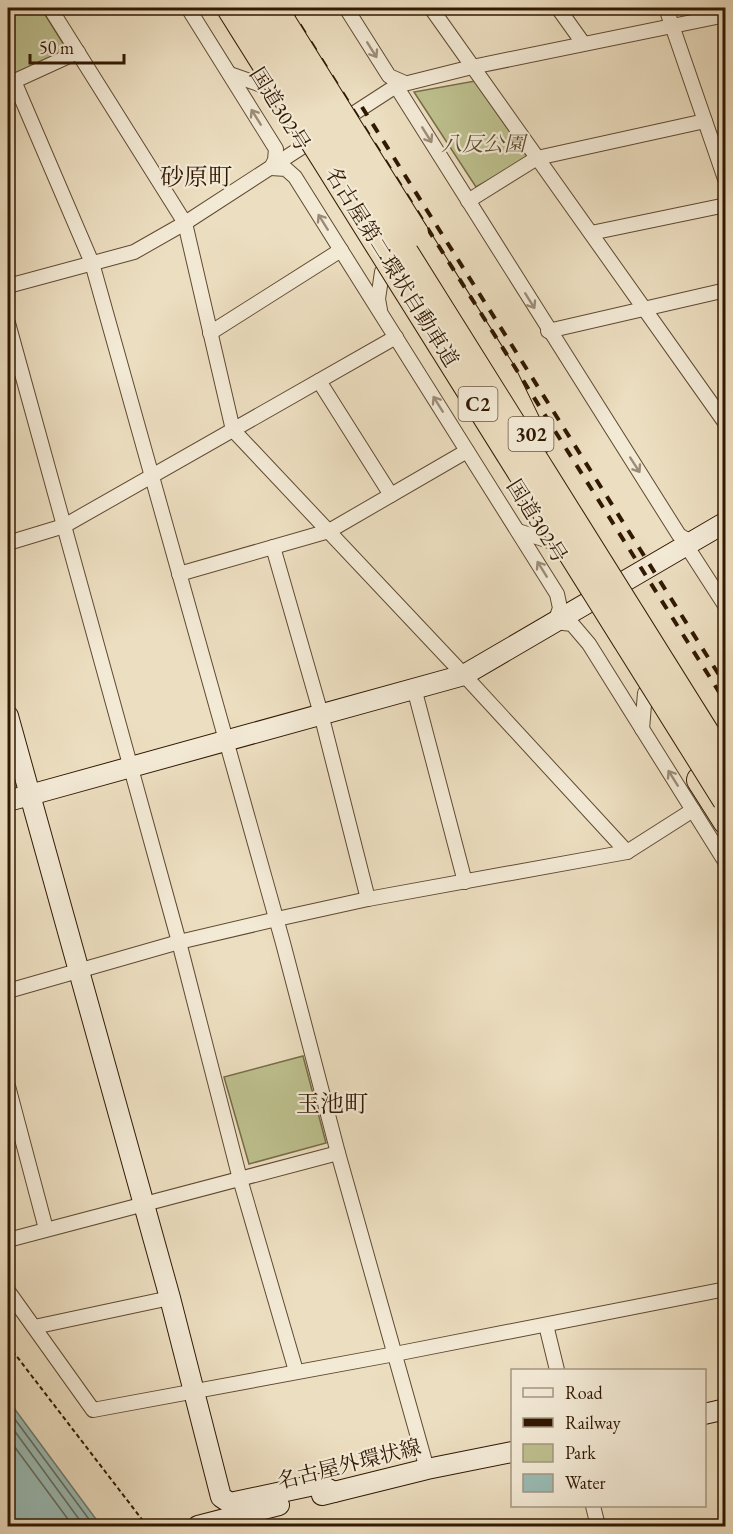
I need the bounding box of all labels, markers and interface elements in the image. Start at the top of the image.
scale bar [30,27,124,65]
text: 50 m [39,36,74,59]
one-way arrow [366,41,379,58]
street label: 国道302号 [244,62,317,155]
one-way arrow [250,109,262,126]
one-way arrow [421,126,433,143]
park label: 八反公園 [441,130,528,157]
district label: 砂原町 [160,161,232,192]
street label: 名古屋第二環状自動車道 [320,162,465,372]
one-way arrow [317,214,329,231]
one-way arrow [524,292,536,309]
road number: C2 [458,387,498,421]
one-way arrow [432,397,444,413]
road number: 302 [508,417,554,451]
one-way arrow [629,456,641,473]
street label: 国道302号 [501,474,574,567]
one-way arrow [536,562,548,578]
one-way arrow [666,769,679,786]
district label: 玉池町 [296,1088,368,1119]
legend [511,1369,706,1507]
text: Road [565,1381,604,1404]
text: Railway [565,1411,621,1434]
street label: 名古屋外環状線 [274,1433,423,1494]
text: Park [565,1441,596,1464]
text: Water [565,1471,606,1494]

